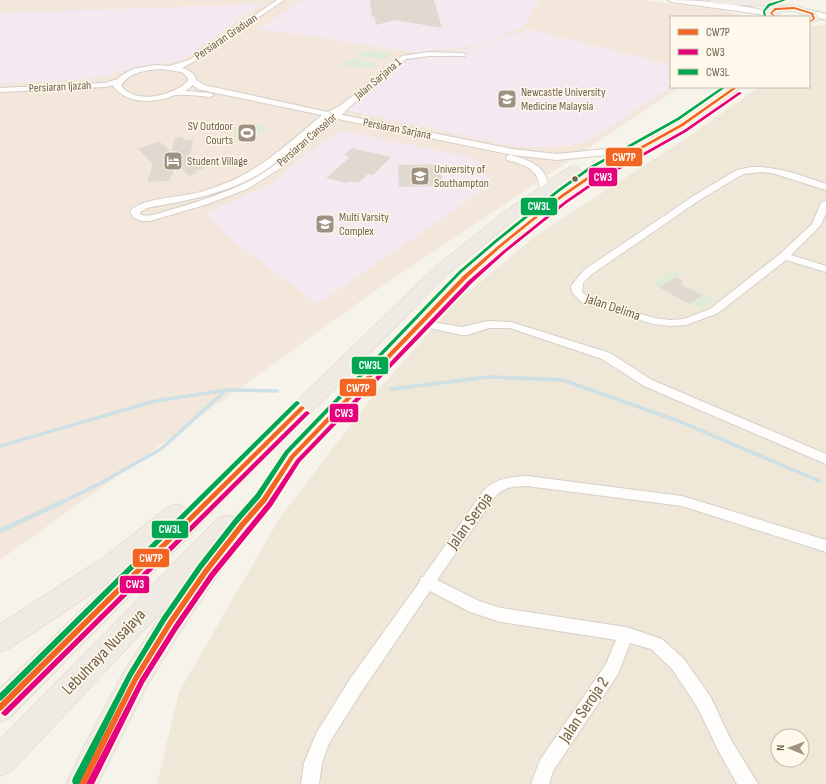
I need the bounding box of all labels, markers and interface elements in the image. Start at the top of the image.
street label: Persiaran Graduan [192,10,260,64]
legend [670,16,810,88]
text: CW7P [706,25,730,40]
text: CW3 [706,45,725,60]
street label: Jalan Sarjana 1 [351,54,405,104]
text: CW3L [706,65,730,80]
street label: Persiaran Ijazah [28,78,92,96]
place label: Newcastle University Medicine Malaysia [521,85,606,114]
school or university icon: Newcastle University Medicine Malaysia [496,88,518,110]
street label: Persiaran Canselor [274,110,340,170]
street label: Persiaran Sarjana [362,115,433,143]
place label: SV Outdoor Courts [188,119,234,148]
sports icon: SV Outdoor Courts [236,122,258,144]
line badge: CW7P [605,147,643,167]
hotel icon: Student Village [162,150,184,172]
text: CW7P [612,151,636,164]
place label: Student Village [187,154,248,169]
place label: University of Southampton [434,162,489,191]
school or university icon: University of Southampton [409,165,431,187]
line badge: CW3 [588,167,618,187]
text: CW3 [594,171,612,184]
unlabelled marker [570,174,580,184]
line badge: CW3L [520,197,558,216]
text: CW3L [528,200,551,213]
place label: Multi Varsity Complex [339,210,389,239]
school or university icon: Multi Varsity Complex [314,213,336,235]
street label: Jalan Delima [582,289,643,324]
line badge: CW3L [351,356,389,375]
text: CW3L [359,359,382,372]
line badge: CW7P [339,378,377,397]
text: CW7P [346,382,370,395]
line badge: CW3 [329,403,359,423]
text: CW3 [335,407,353,420]
street label: Jalan Seroja [442,489,497,554]
line badge: CW3L [151,520,189,539]
text: CW3L [159,523,182,536]
line badge: CW7P [132,548,170,568]
text: CW7P [139,552,163,565]
line badge: CW3 [119,575,150,594]
text: CW3 [126,578,144,591]
street label: Lebuhraya Nusajaya [58,605,150,699]
street label: Jalan Seroja 2 [554,673,613,747]
north arrow [770,728,810,768]
text: N [774,745,787,751]

